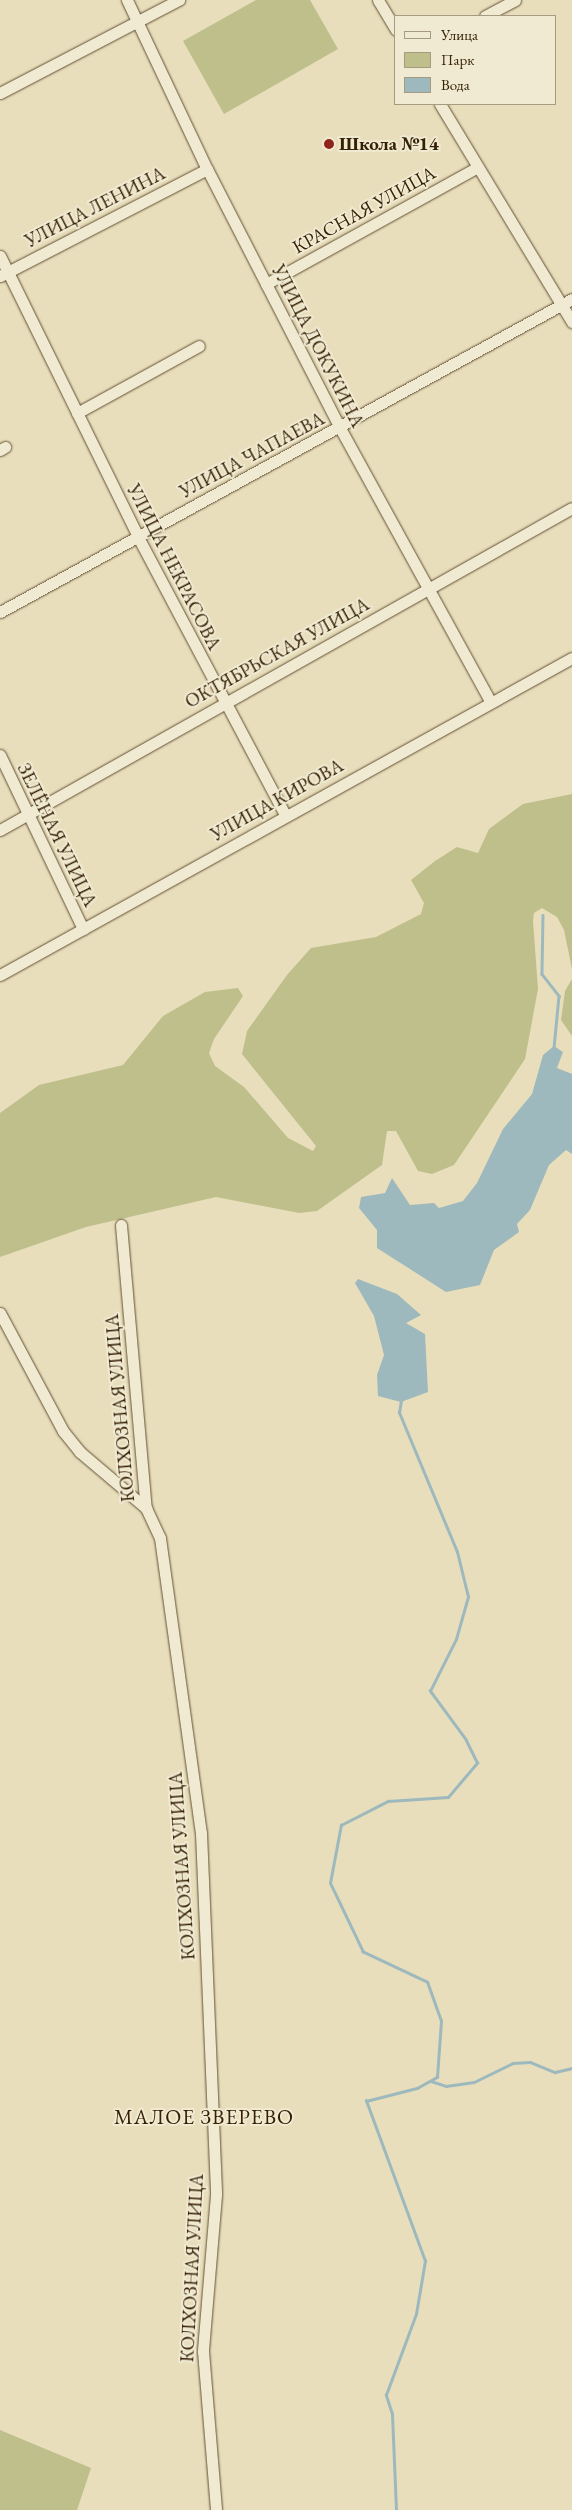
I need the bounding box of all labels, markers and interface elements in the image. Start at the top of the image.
legend [394,15,557,105]
text: Улица [441,25,478,44]
text: Парк [441,50,474,69]
text: Вода [441,75,470,94]
place label: Школа №14 [339,133,439,155]
marker: Школа №14 [323,138,335,150]
street label: КРАСНАЯ УЛИЦА [289,161,439,259]
street label: УЛИЦА ЛЕНИНА [21,162,169,252]
street label: УЛИЦА ДОКУКИНА [267,261,369,431]
street label: УЛИЦА ЧАПАЕВА [175,407,329,503]
street label: УЛИЦА НЕКРАСОВА [122,480,226,654]
street label: ОКТЯБРЬСКАЯ УЛИЦА [181,593,373,713]
street label: УЛИЦА КИРОВА [207,754,347,846]
street label: ЗЕЛЁНАЯ УЛИЦА [12,759,102,911]
street label: КОЛХОЗНАЯ УЛИЦА [100,1313,140,1503]
street label: КОЛХОЗНАЯ УЛИЦА [164,1771,200,1961]
district label: МАЛОЕ ЗВЕРЕВО [112,2104,296,2130]
street label: КОЛХОЗНАЯ УЛИЦА [176,2173,208,2363]

